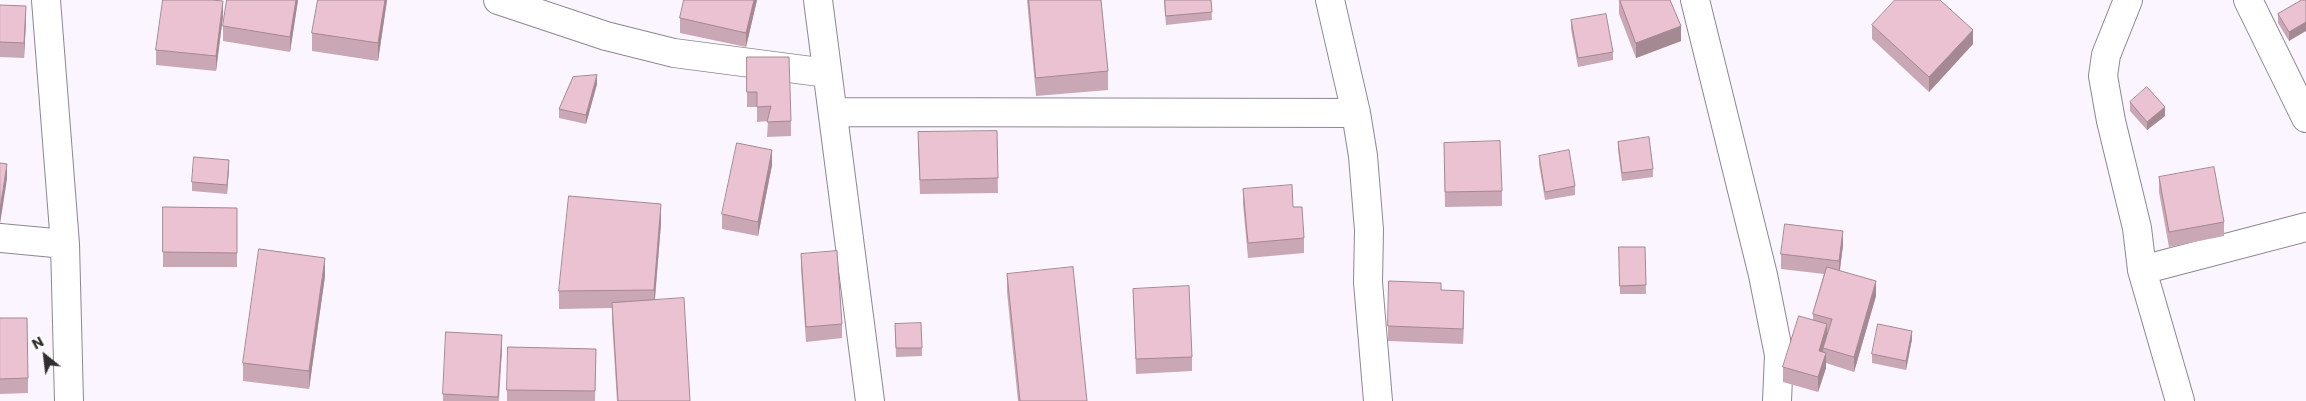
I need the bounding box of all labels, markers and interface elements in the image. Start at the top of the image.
north arrow [20,331,70,381]
text: N [28,332,47,354]

